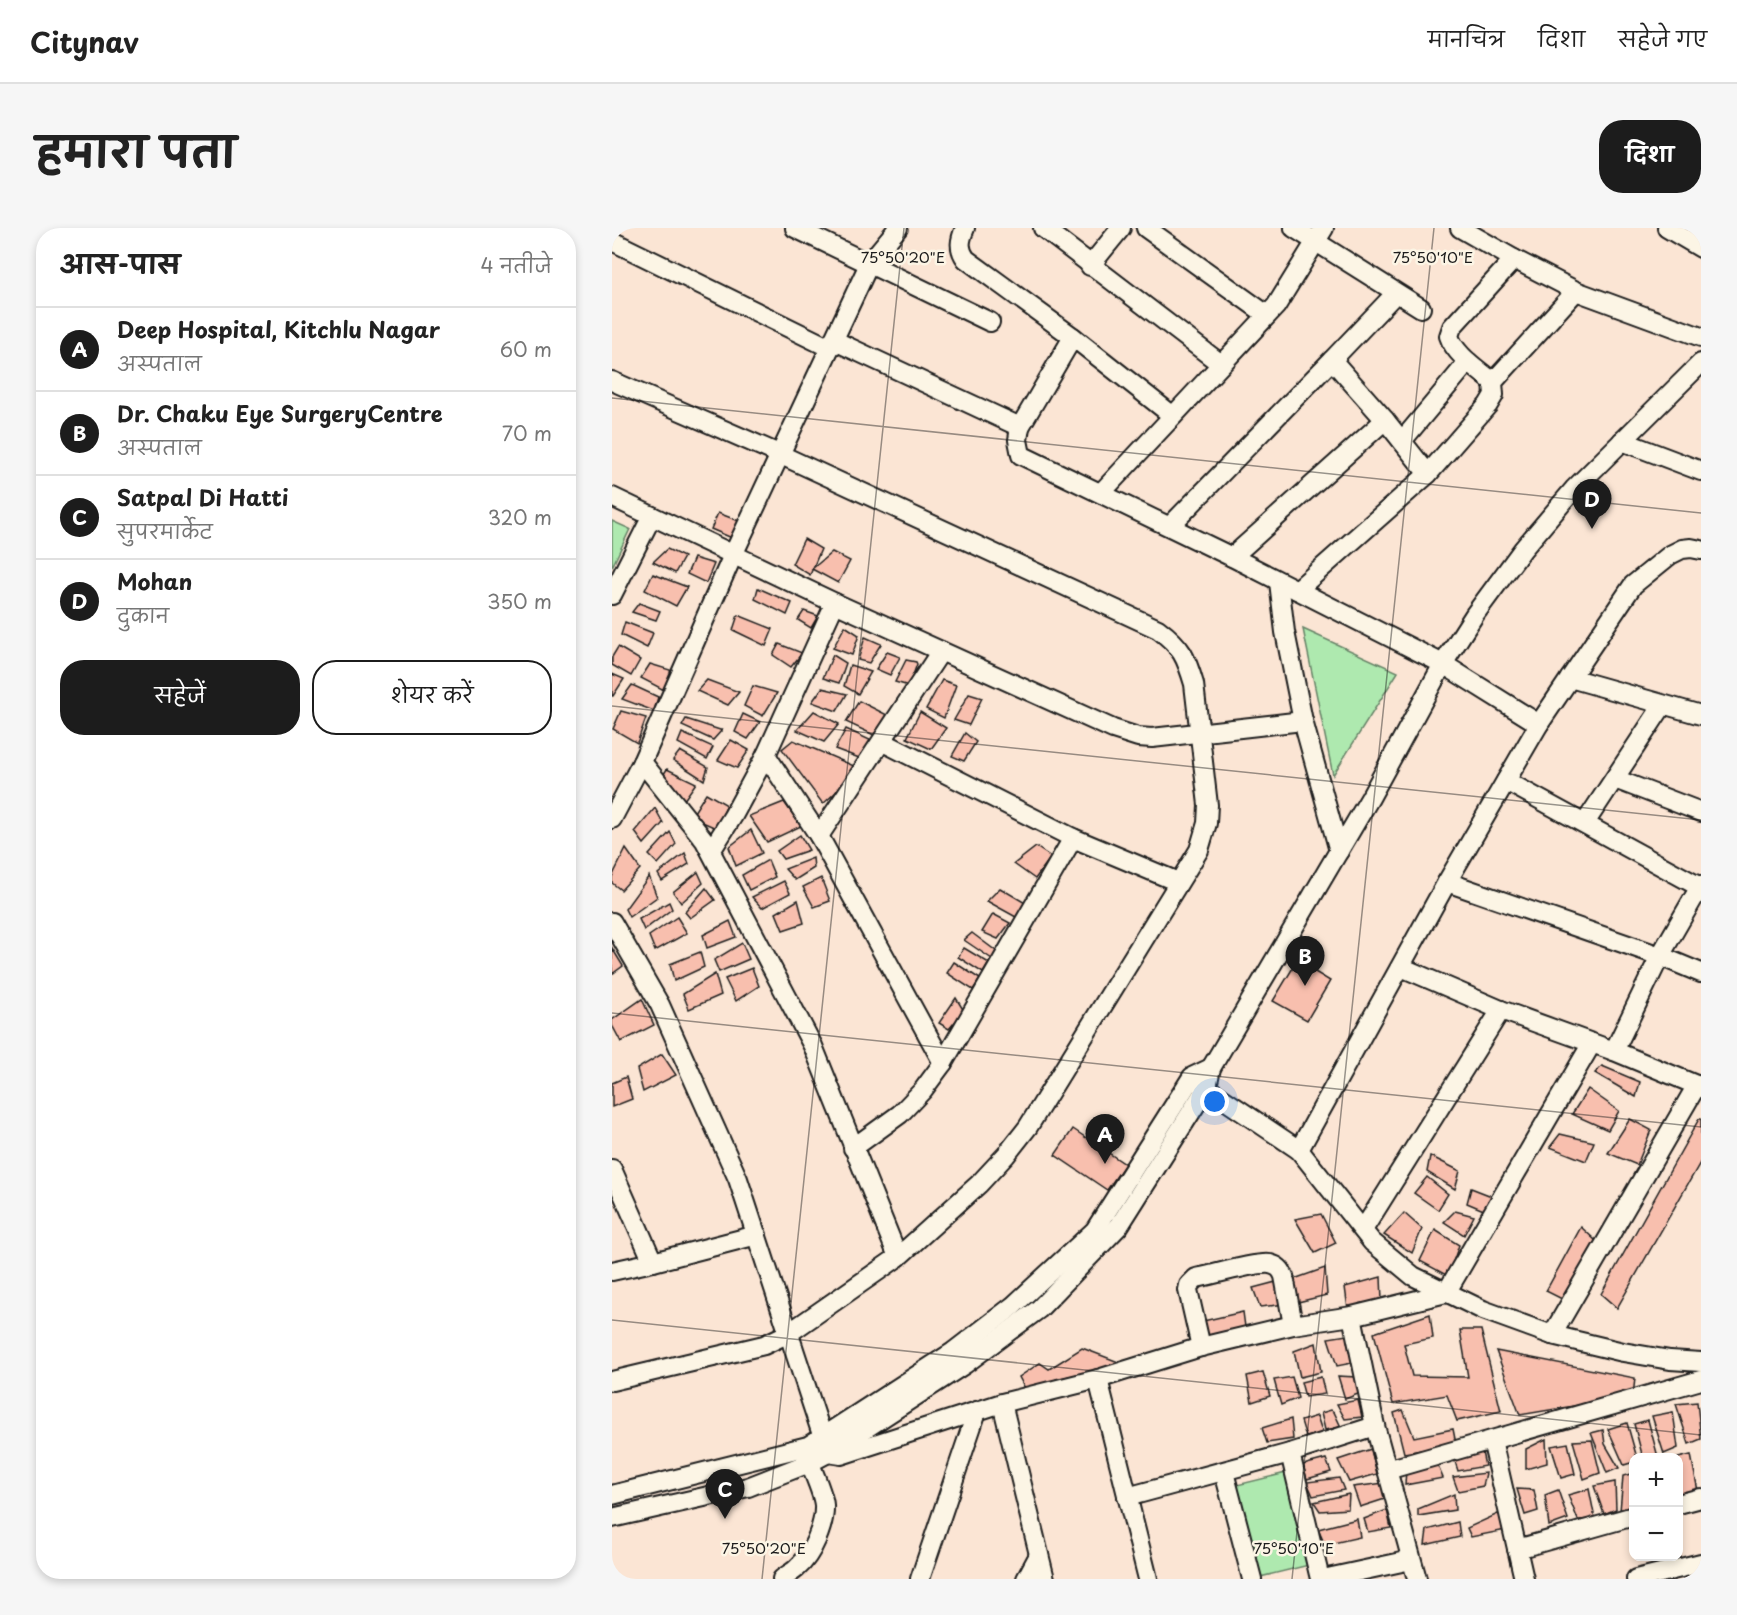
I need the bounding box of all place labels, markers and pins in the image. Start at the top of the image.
pin: D [1572,480,1612,529]
pin: B [1286,936,1324,986]
pin: A [1086,1114,1124,1164]
pin: C [706,1470,744,1519]

